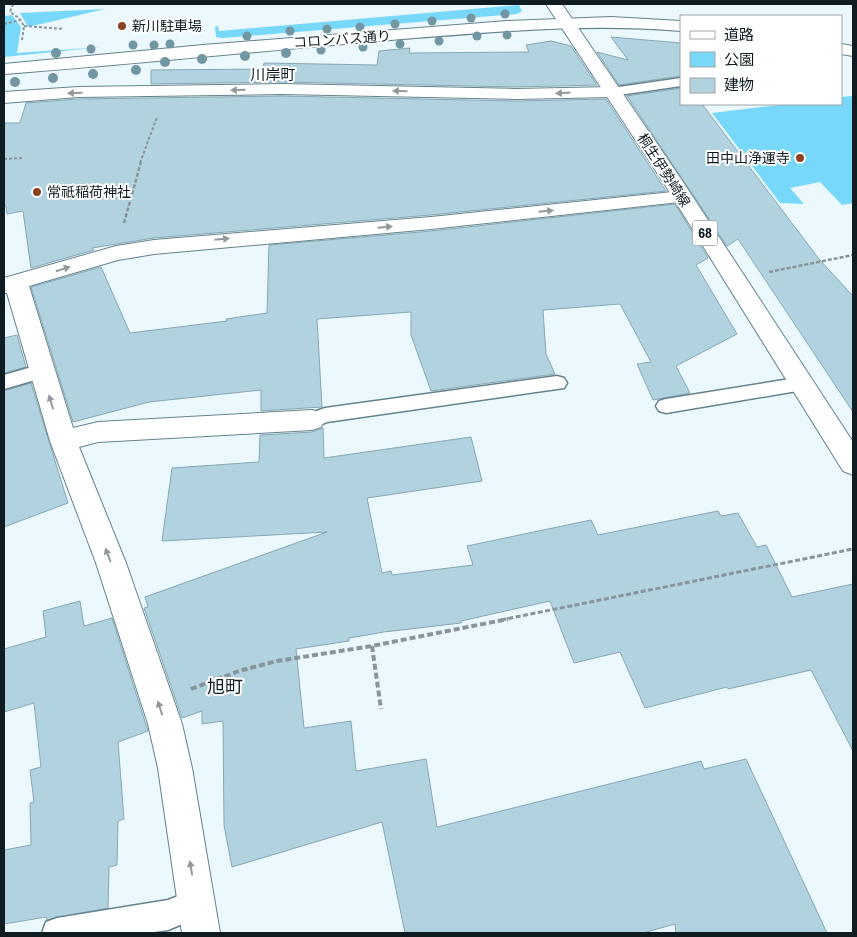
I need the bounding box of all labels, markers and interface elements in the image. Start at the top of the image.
legend [680,15,842,105]
place label: 新川駐車場 [132,17,202,35]
marker: 新川駐車場 [116,20,128,32]
text: 道路 [724,24,754,45]
street label: コロンバス通り [292,27,392,51]
text: 公園 [724,49,754,70]
district label: 川岸町 [250,64,296,85]
text: 建物 [724,74,754,95]
one-way arrow [230,86,246,94]
one-way arrow [392,87,408,95]
one-way arrow [67,89,83,97]
one-way arrow [555,90,571,98]
street label: 桐生伊勢崎線 [634,130,694,210]
place label: 田中山浄運寺 [706,149,790,167]
marker: 田中山浄運寺 [794,152,806,164]
place label: 常祇稲荷神社 [47,183,131,201]
marker: 常祇稲荷神社 [31,186,43,198]
one-way arrow [539,207,555,215]
road number: 68 [692,220,718,246]
one-way arrow [377,223,393,231]
one-way arrow [215,235,231,243]
one-way arrow [56,264,71,272]
one-way arrow [47,395,55,410]
one-way arrow [104,547,111,562]
district label: 旭町 [207,674,243,699]
one-way arrow [156,701,164,716]
one-way arrow [186,859,194,875]

